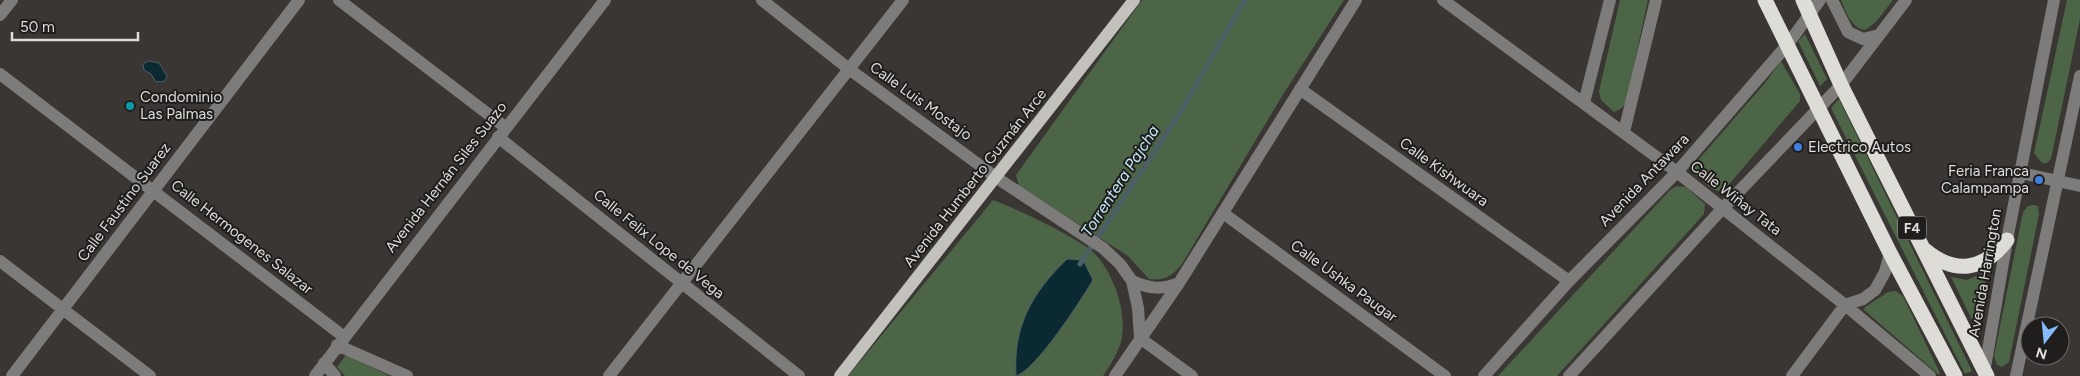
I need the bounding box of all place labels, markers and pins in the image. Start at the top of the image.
place label: Condominio Las Palmas [140,88,222,123]
marker: Condominio Las Palmas [124,100,136,112]
place label: Electrico Autos [1808,138,1911,156]
marker: Electrico Autos [1792,141,1804,153]
place label: Feria Franca Calampampa [1941,162,2029,197]
marker: Feria Franca Calampampa [2033,174,2045,186]

